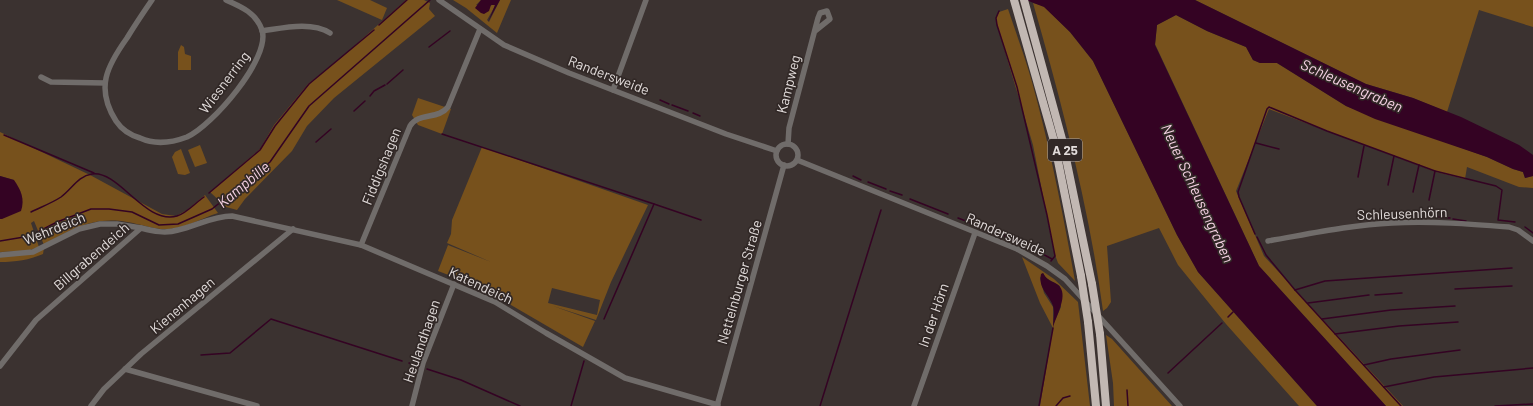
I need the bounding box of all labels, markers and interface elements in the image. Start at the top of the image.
street label: Wiesnerring [195,47,253,117]
street label: Randersweide [566,52,652,98]
street label: Kampweg [773,53,803,115]
water label: Schleusengraben [1298,54,1406,116]
water label: Neuer Schleusengraben [1158,121,1238,265]
street label: Fiddigshagen [358,125,404,207]
road number: A 25 [1048,139,1082,161]
water label: Kampbille [213,157,273,211]
street label: Schleusenhörn [1356,203,1448,223]
street label: Wehrdeich [21,208,87,248]
street label: Randersweide [963,209,1049,259]
street label: Nettelnburger Straße [713,218,765,346]
street label: Billgrabendeich [50,219,132,293]
street label: Katendeich [446,263,516,307]
street label: Kienenhagen [146,273,218,337]
street label: In der Hörn [914,281,952,349]
street label: Heulandhagen [399,297,443,385]

